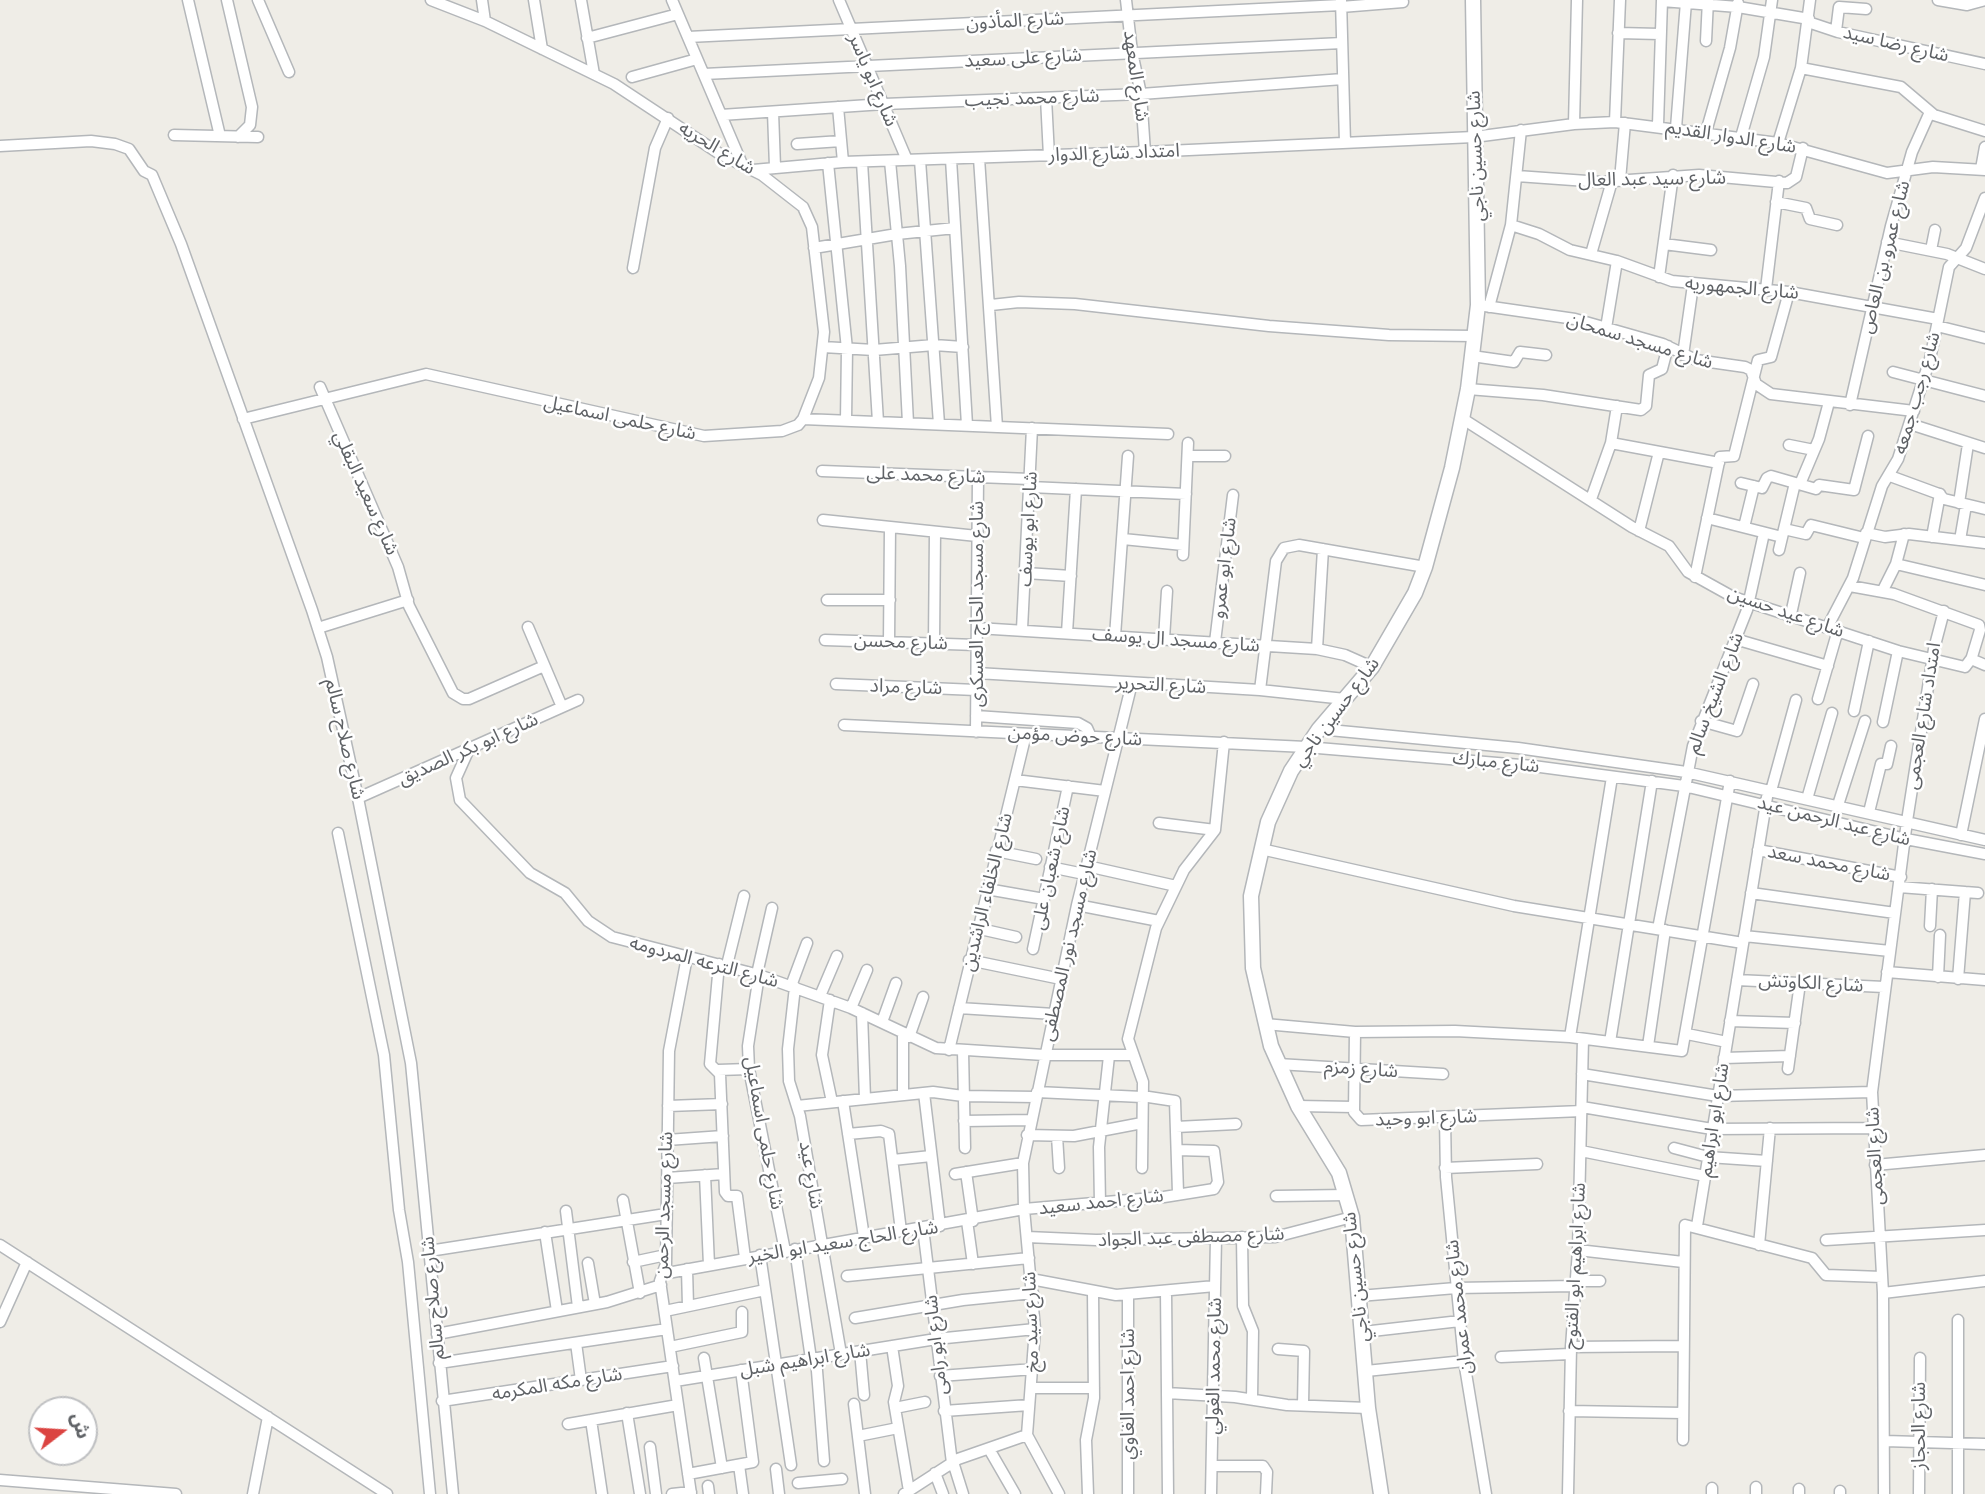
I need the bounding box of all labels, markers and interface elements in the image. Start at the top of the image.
street label: شارع المأذون [965,7,1065,35]
street label: شارع رضا سيد [1841,21,1951,67]
street label: شارع المعهد [1118,29,1154,123]
street label: شارع ابو ياسر [843,30,903,130]
street label: شارع على سعيد [964,44,1082,72]
street label: شارع محمد نجيب [964,84,1100,112]
street label: شارع حسين ناجي [1462,90,1490,222]
street label: شارع الدوار القديم [1664,115,1798,159]
street label: شارع الحريه [675,116,759,180]
street label: امتداد شارع الدوار [1048,139,1180,167]
street label: شارع سيد عبد العال [1578,166,1726,192]
street label: شارع عمرو بن العاص [1855,178,1915,336]
street label: شارع الجمهوريه [1684,272,1800,304]
street label: شارع مسجد سمحان [1564,308,1716,374]
street label: شارع رجب جمعه [1889,329,1945,457]
street label: شارع حلمى اسماعيل [542,391,698,445]
street label: شارع سعيد البقلي [328,427,404,559]
street label: شارع محمد على [866,462,986,488]
street label: شارع ابو يوسف [1014,471,1042,587]
street label: شارع مسجد الحاج العسكرى [966,501,988,707]
street label: شارع ابو عمرو [1206,516,1242,620]
street label: شارع عيد حسين [1725,581,1847,643]
street label: شارع مسجد ال يوسف [1091,623,1261,657]
street label: شارع محسن [854,629,948,655]
street label: شارع الشيخ سالم [1681,629,1749,757]
street label: امتداد شارع العجمى [1900,641,1946,791]
street label: شارع حسين ناجي [1288,653,1384,771]
street label: شارع التحرير [1115,671,1207,699]
street label: شارع مراد [869,674,943,700]
street label: شارع صلاح سالم [320,676,370,802]
street label: شارع ابو بكر الصديق [394,708,542,790]
street label: شارع حوض مؤمن [1007,721,1143,751]
street label: شارع مبارك [1451,746,1541,778]
street label: شارع عبد الرحمن عيد [1755,791,1913,851]
street label: شارع شعبان على [1027,804,1075,932]
street label: شارع الخلفاء الراشدين [956,810,1018,974]
street label: شارع محمد سعد [1766,840,1892,886]
street label: شارع مسجد نور المصطفى [1036,847,1102,1043]
street label: شارع الترعه المردومه [627,931,781,993]
street label: شارع الكاوتش [1758,969,1864,997]
street label: شارع حلمى اسماعيل [739,1055,789,1211]
street label: شارع زمزم [1323,1055,1399,1083]
street label: شارع ابو ابراهيم [1694,1061,1734,1179]
street label: شارع ابو وحيد [1375,1105,1477,1131]
street label: شارع العجمى [1861,1106,1889,1206]
street label: شارع مسجد الرحمن [650,1131,678,1279]
street label: شارع عيد [794,1139,828,1211]
street label: شارع ابراهيم ابو الفتوح [1559,1182,1591,1350]
street label: شارع احمد سعيد [1037,1184,1165,1220]
street label: شارع حسين ناجي [1338,1211,1374,1343]
street label: شارع الحاج سعيد ابو الخير [746,1216,940,1268]
street label: شارع مصطفى عبد الجواد [1097,1222,1285,1252]
street label: شارع صلاح سالم [416,1236,450,1360]
street label: شارع محمد عمران [1441,1239,1477,1375]
street label: شارع سيد مخ [1018,1271,1044,1373]
street label: شارع ابو رامى [919,1294,953,1396]
street label: شارع محمد الغولي [1201,1297,1227,1435]
street label: شارع احمد الغاوي [1117,1328,1139,1460]
street label: شارع ابراهيم شبل [738,1338,872,1382]
street label: شارع مكه المكرمه [490,1362,624,1406]
street label: شارع الحجاز [1908,1382,1930,1470]
north arrow [28,1396,98,1466]
text: ش [67,1410,95,1441]

